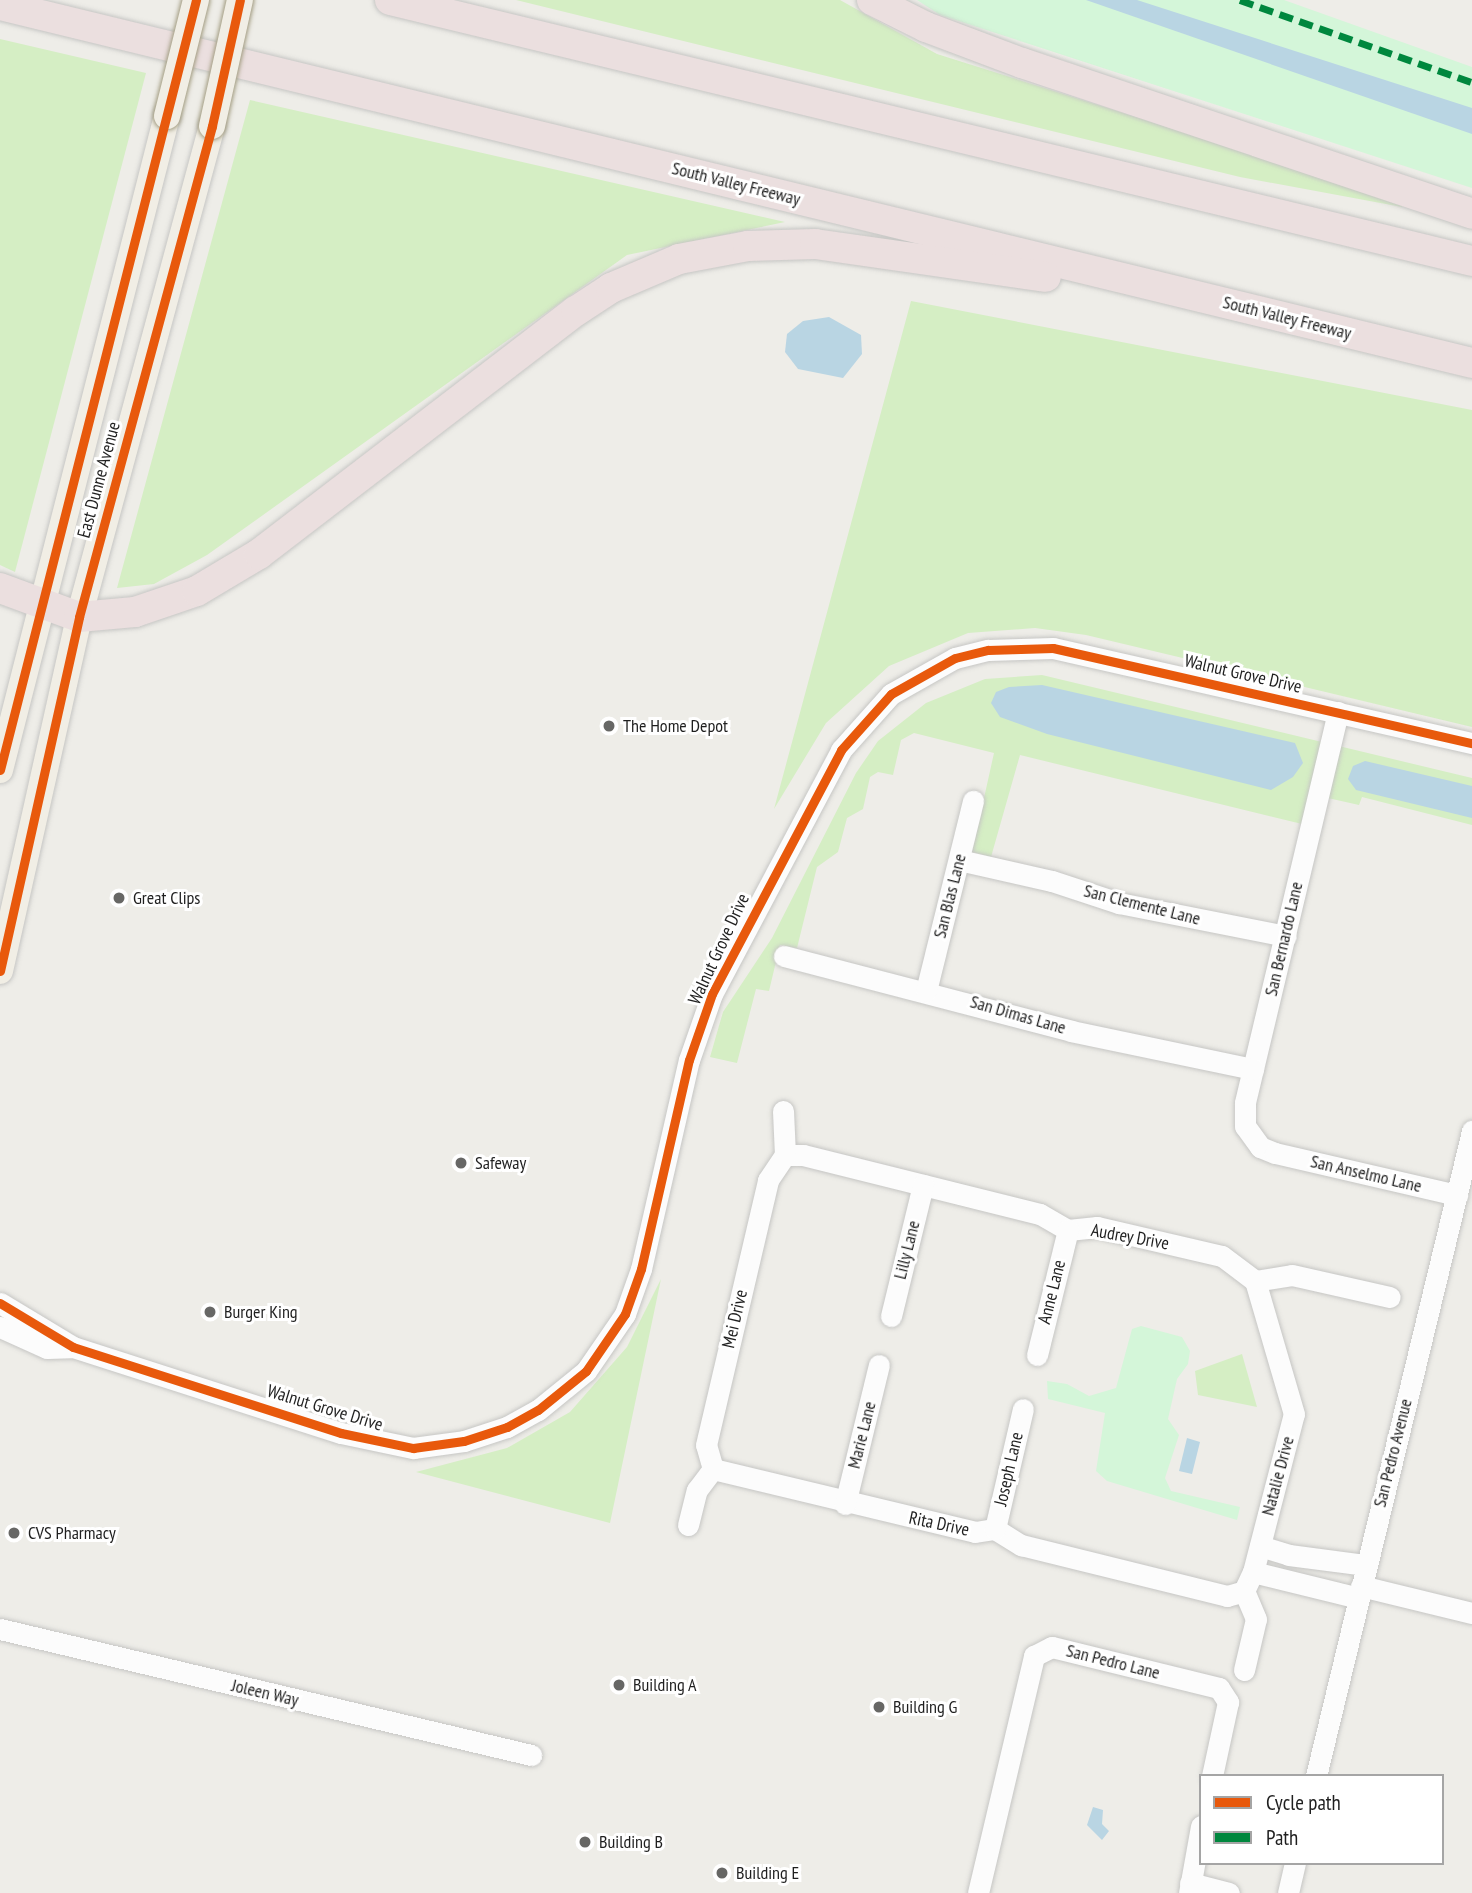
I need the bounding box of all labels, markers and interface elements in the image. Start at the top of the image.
street label: South Valley Freeway [669,158,803,210]
street label: South Valley Freeway [1220,292,1354,344]
street label: East Dunne Avenue [73,419,125,541]
street label: Walnut Grove Drive [1182,650,1304,698]
place label: The Home Depot [623,715,728,737]
marker: The Home Depot [601,718,617,734]
street label: San Blas Lane [929,852,971,940]
street label: San Clemente Lane [1081,880,1203,930]
street label: San Bernardo Lane [1260,880,1308,998]
place label: Great Clips [133,887,200,909]
marker: Great Clips [111,890,127,906]
street label: Walnut Grove Drive [684,890,754,1008]
street label: San Dimas Lane [968,991,1068,1039]
street label: San Anselmo Lane [1308,1151,1424,1197]
place label: Safeway [475,1152,526,1174]
marker: Safeway [453,1155,469,1171]
street label: Lilly Lane [889,1218,925,1282]
street label: Audrey Drive [1089,1219,1171,1255]
street label: Anne Lane [1034,1258,1070,1326]
street label: Mei Drive [718,1288,752,1350]
place label: Burger King [224,1301,298,1323]
marker: Burger King [202,1304,218,1320]
street label: Walnut Grove Drive [265,1380,385,1436]
street label: San Pedro Avenue [1369,1396,1417,1510]
street label: Marie Lane [843,1399,881,1471]
street label: Joseph Lane [990,1430,1028,1508]
street label: Natalie Drive [1257,1434,1299,1518]
street label: Rita Drive [907,1507,971,1541]
place label: CVS Pharmacy [28,1522,116,1544]
marker: CVS Pharmacy [6,1525,22,1541]
street label: San Pedro Lane [1064,1640,1162,1684]
place label: Building A [633,1674,697,1696]
street label: Joleen Way [229,1675,301,1711]
marker: Building A [611,1677,627,1693]
place label: Building G [893,1696,957,1718]
marker: Building G [871,1699,887,1715]
legend [1199,1774,1444,1865]
text: Cycle path [1266,1789,1341,1816]
text: Path [1266,1824,1298,1851]
place label: Building B [599,1831,663,1853]
marker: Building B [577,1834,593,1850]
place label: Building E [736,1862,799,1884]
marker: Building E [714,1865,730,1881]

